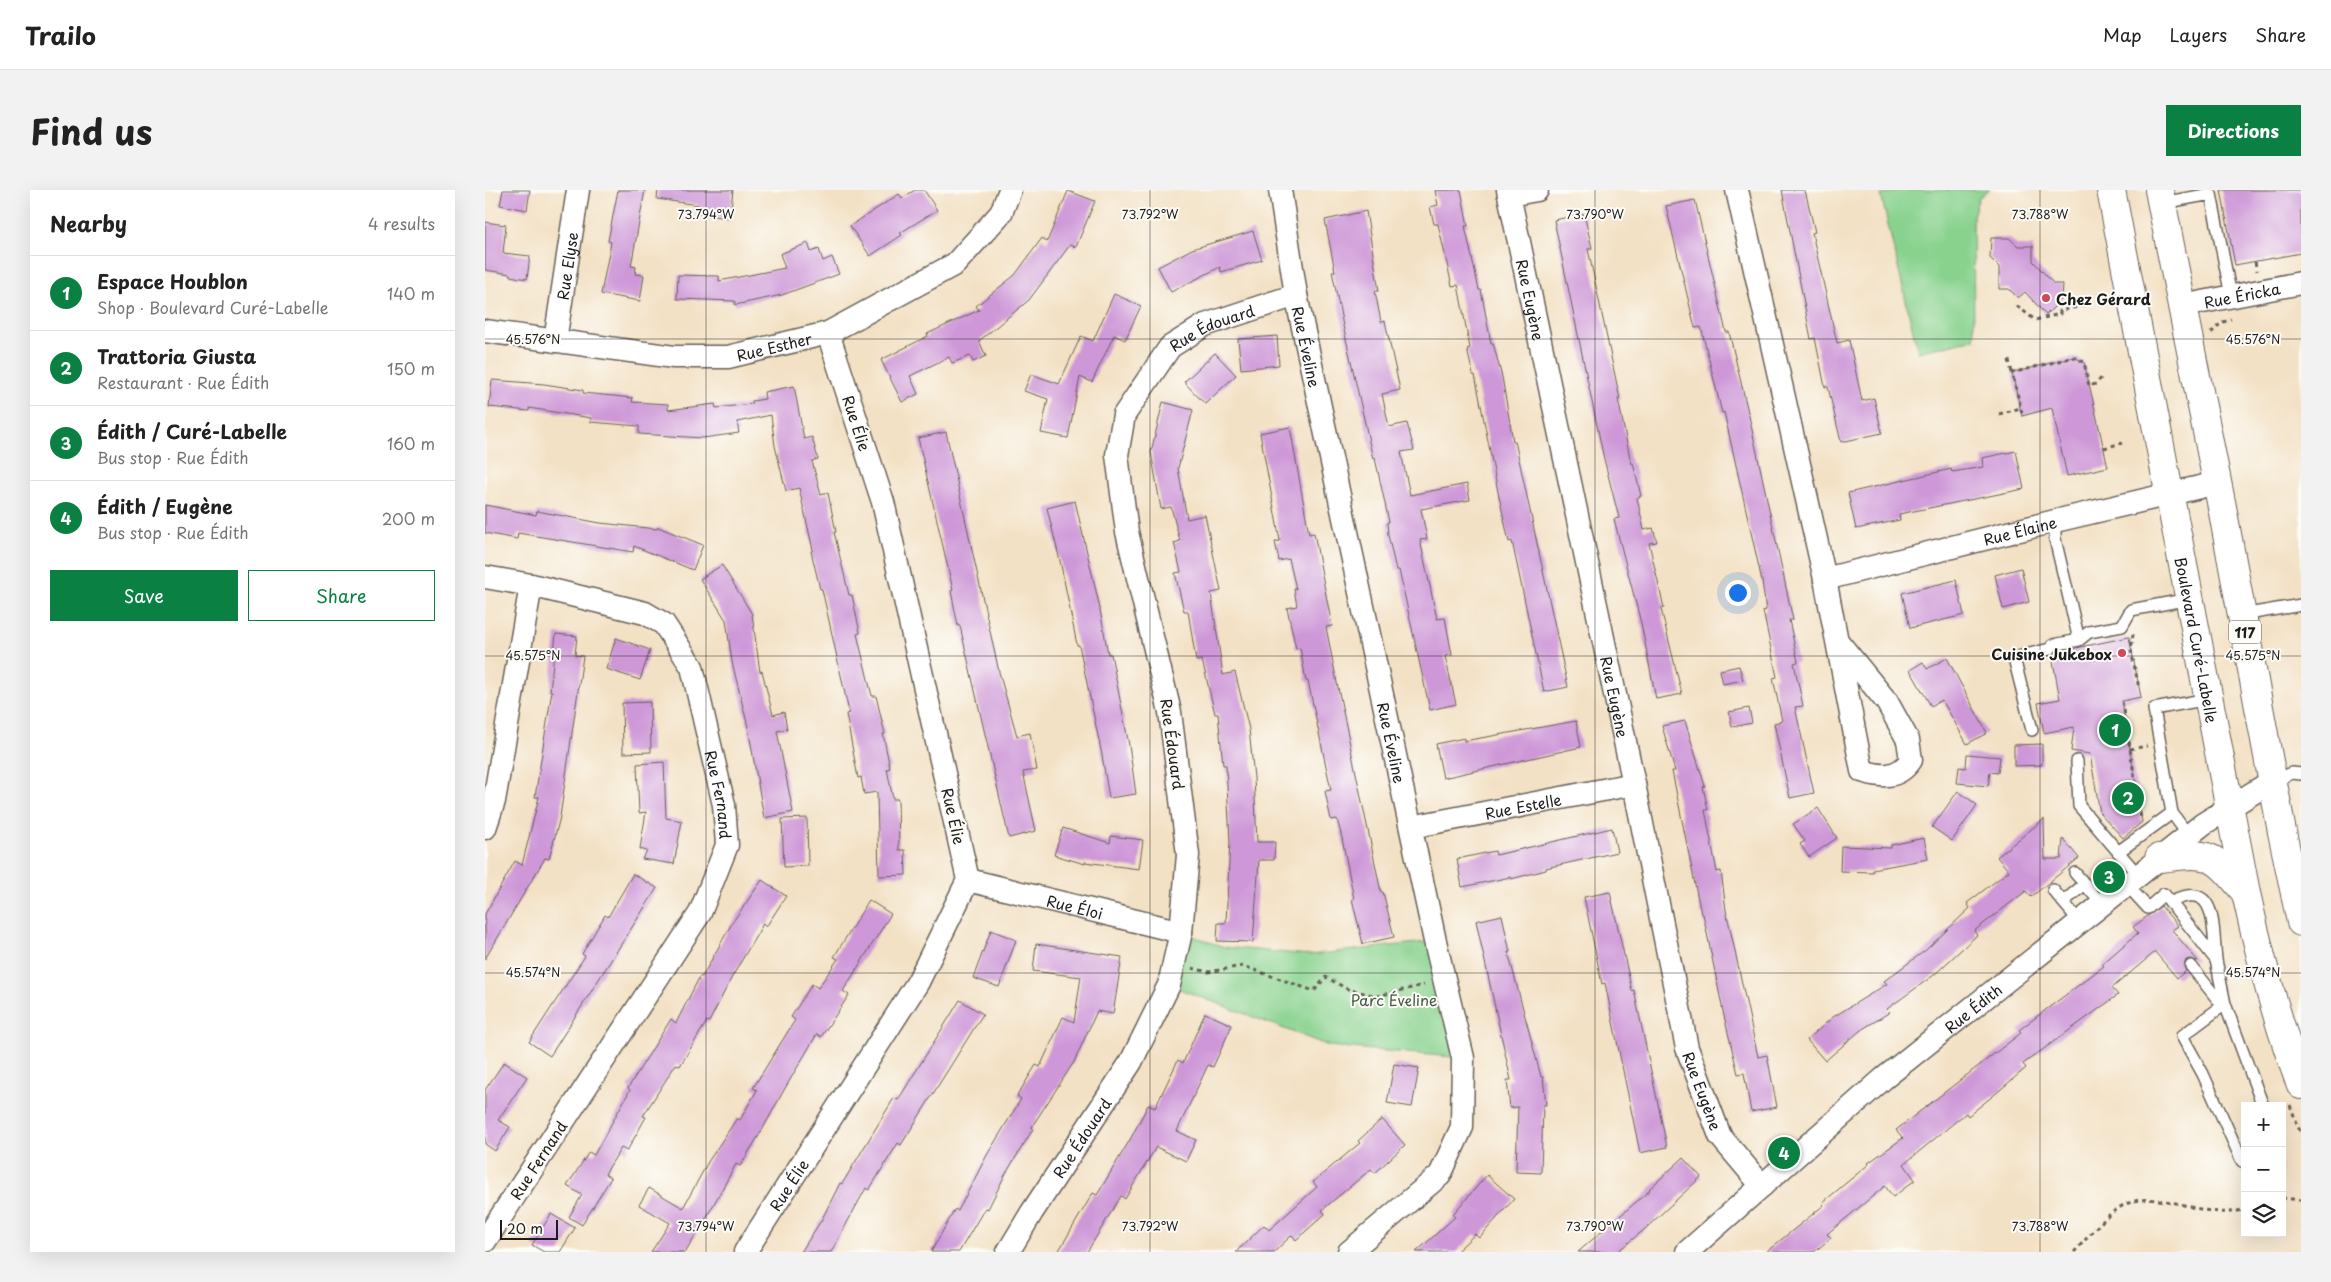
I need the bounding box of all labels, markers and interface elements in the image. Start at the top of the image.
text: Trailo [25,17,96,53]
text: Map [2103,21,2142,48]
text: Layers [2170,21,2227,48]
text: Share [2255,21,2306,48]
text: Find us [30,104,152,157]
button: Directions [2166,105,2301,156]
text: 73.794°W [678,205,735,223]
text: 73.792°W [1122,205,1179,223]
text: 73.790°W [1566,205,1624,223]
text: 73.788°W [2012,205,2069,223]
text: Nearby [50,207,127,239]
text: 4 results [368,211,435,235]
street label: Rue Elyse [550,230,583,301]
street label: Rue Eugène [1511,257,1551,342]
text: Espace Houblon [97,267,248,295]
street label: Rue Éricka [2202,276,2283,313]
text: 1 [62,281,70,305]
text: 140 m [387,281,435,305]
place label: Chez Gérard [2056,287,2151,310]
marker: Chez Gérard [2040,292,2052,304]
text: Shop · Boulevard Curé-Labelle [97,295,328,319]
street label: Rue Édouard [1164,298,1257,356]
street label: Rue Éveline [1287,304,1327,389]
street label: Rue Esther [734,326,814,366]
text: 45.576°N [506,330,560,348]
text: 45.576°N [2226,330,2280,348]
text: Trattoria Giusta [97,342,256,370]
text: 2 [60,356,72,380]
text: 150 m [387,356,435,380]
text: Restaurant · Rue Édith [97,370,269,394]
street label: Rue Élie [837,392,877,454]
text: Édith / Curé-Labelle [97,417,287,445]
text: 3 [61,431,71,455]
text: 160 m [387,431,435,455]
text: Bus stop · Rue Édith [97,445,248,469]
text: Édith / Eugène [97,492,233,520]
text: 4 [61,506,71,530]
text: 200 m [382,506,435,530]
street label: Rue Élaine [1981,510,2059,550]
text: Bus stop · Rue Édith [97,520,248,544]
street label: Boulevard Curé-Labelle [2170,555,2225,725]
button: Save [50,570,238,621]
button: Share [248,570,435,621]
your location [1725,580,1751,606]
road number: 117 [2229,621,2261,644]
place label: Cuisine Jukebox [1991,642,2113,665]
text: 45.575°N [505,646,561,664]
text: 45.575°N [2225,646,2281,664]
marker: Cuisine Jukebox [2116,647,2128,659]
street label: Rue Eugène [1596,654,1635,739]
street label: Rue Édouard [1155,697,1191,791]
street label: Rue Éveline [1372,700,1412,785]
pin: 1 [2099,711,2131,749]
street label: Rue Fernand [700,748,738,840]
pin: 2 [2112,779,2144,817]
street label: Rue Élie [936,785,972,847]
street label: Rue Estelle [1483,787,1563,824]
pin: 3 [2093,858,2125,896]
street label: Rue Éloi [1044,888,1105,924]
text: 45.574°N [506,963,560,981]
text: 45.574°N [2226,963,2280,981]
street label: Rue Édith [1939,977,2006,1038]
park label: Parc Éveline [1351,988,1437,1011]
street label: Rue Eugène [1678,1048,1728,1133]
street label: Rue Édouard [1046,1093,1116,1182]
map controls [2241,1102,2286,1237]
button: + [2241,1102,2286,1147]
street label: Rue Fernand [504,1116,572,1204]
pin: 4 [1768,1134,1800,1172]
button: − [2241,1147,2286,1192]
street label: Rue Élie [763,1154,813,1215]
button: layers [2241,1192,2286,1237]
scale bar [500,1217,557,1240]
text: 73.794°W [678,1217,735,1235]
text: 73.792°W [1122,1217,1179,1235]
text: 73.790°W [1566,1217,1624,1235]
text: 73.788°W [2012,1217,2069,1235]
text: 20 m [507,1218,543,1239]

